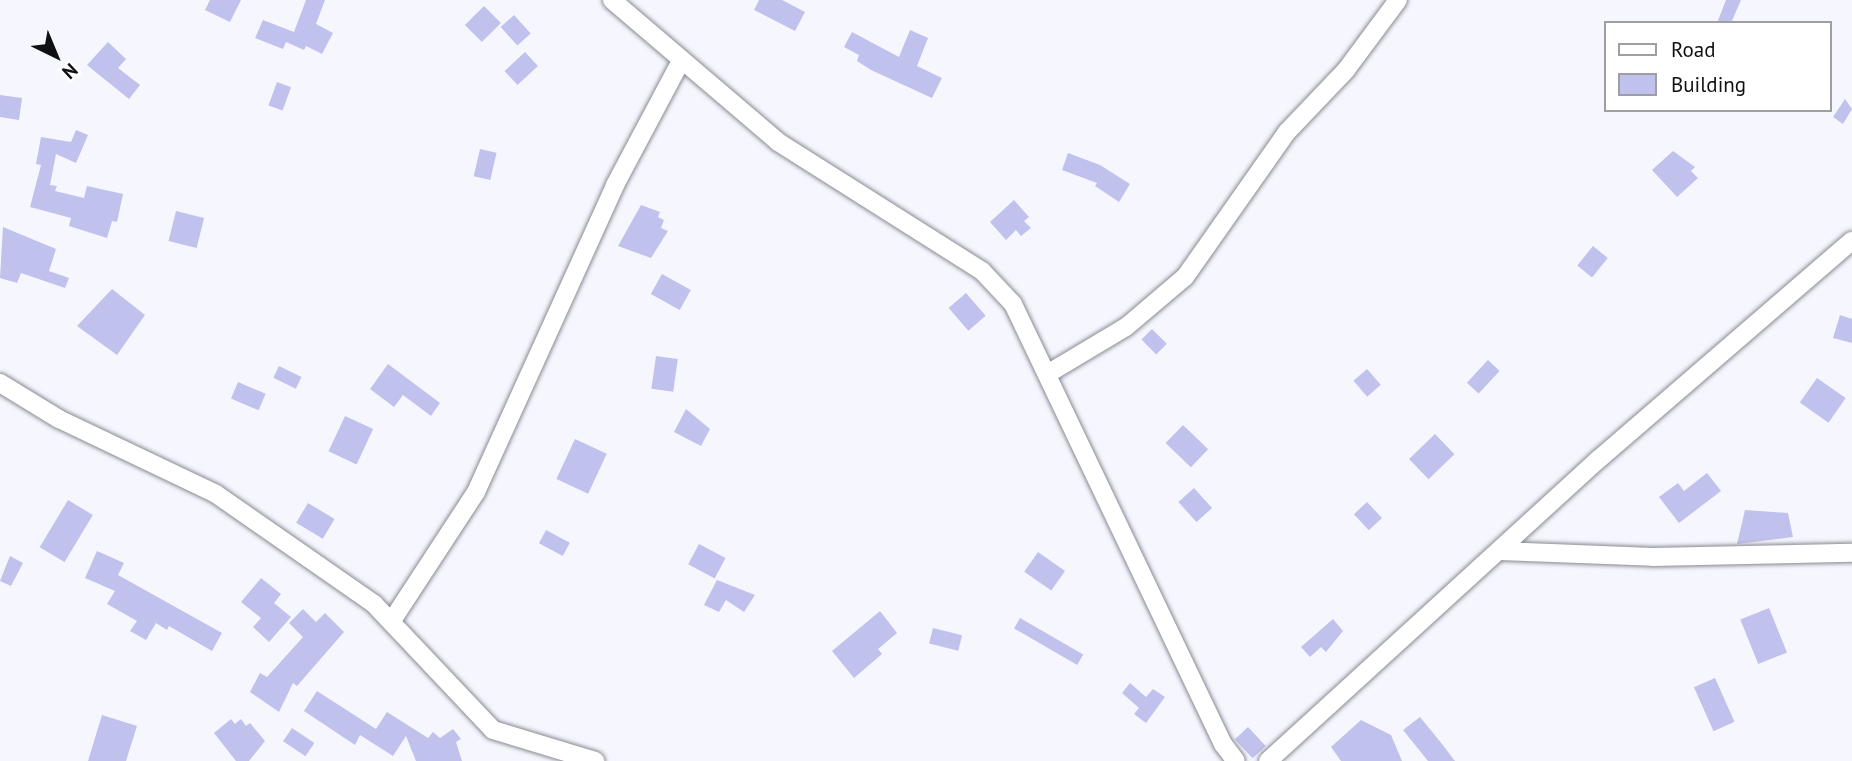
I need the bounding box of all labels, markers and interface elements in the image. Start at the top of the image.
north arrow [21,21,91,91]
legend [1604,21,1831,112]
text: Road [1671,36,1715,63]
text: N [58,58,83,84]
text: Building [1671,71,1746,98]

